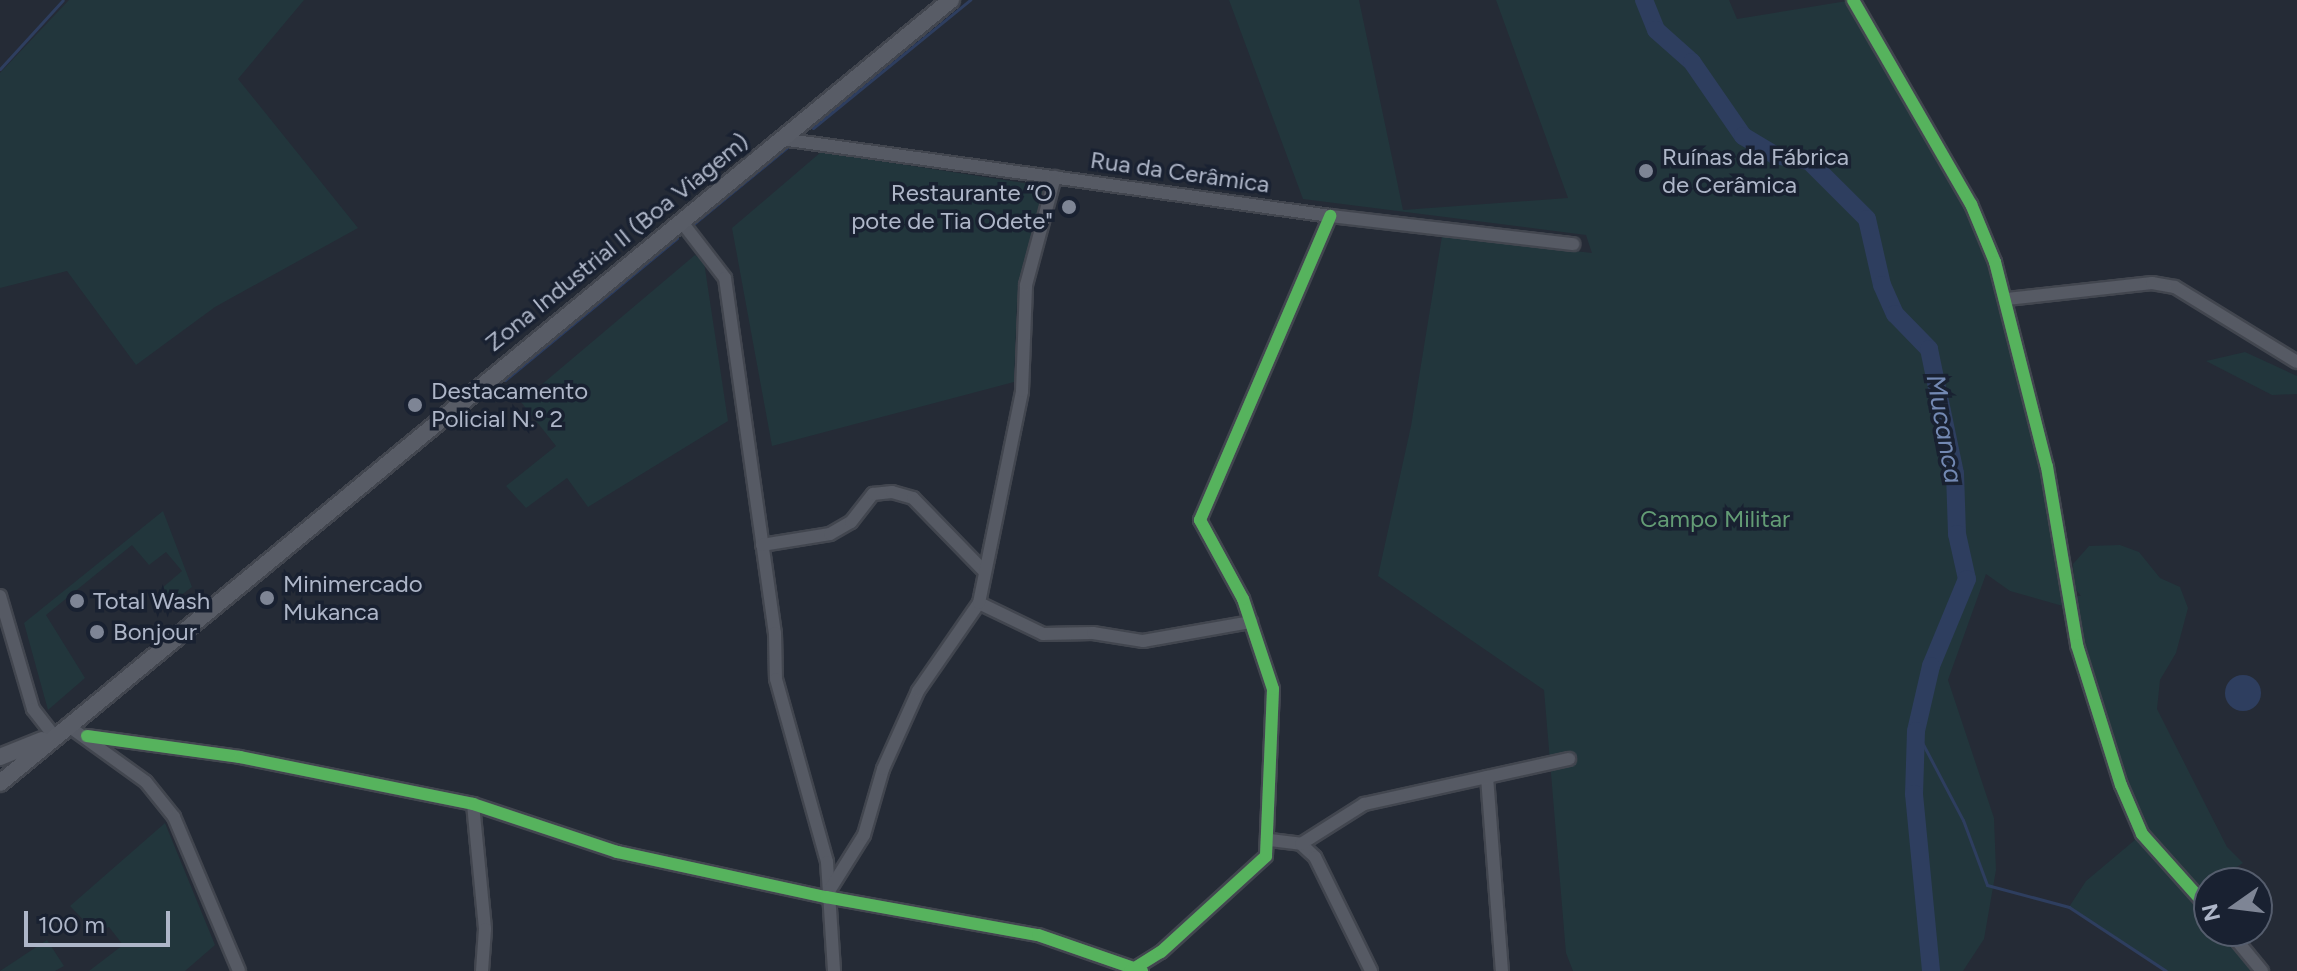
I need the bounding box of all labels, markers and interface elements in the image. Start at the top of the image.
street label: Zona Industrial II (Boa Viagem) [480,127,754,357]
place label: Ruínas da Fábrica de Cerâmica [1662,143,1849,199]
street label: Rua da Cerâmica [1088,145,1272,199]
marker: Ruínas da Fábrica de Cerâmica [1637,162,1655,180]
place label: Restaurante “O pote de Tia Odete" [851,179,1053,235]
marker: Restaurante “O pote de Tia Odete" [1060,198,1078,216]
water label: Mucanca [1919,372,1969,486]
place label: Destacamento Policial N.º 2 [431,377,588,433]
marker: Destacamento Policial N.º 2 [406,396,424,414]
park label: Campo Militar [1640,505,1790,533]
place label: Minimercado Mukanca [283,570,423,626]
place label: Total Wash [93,587,210,615]
marker: Minimercado Mukanca [258,589,276,607]
marker: Total Wash [68,592,86,610]
place label: Bonjour [113,618,197,646]
marker: Bonjour [88,623,106,641]
north arrow [2193,867,2273,947]
scale bar [28,895,174,945]
text: N [2196,901,2226,924]
text: 100 m [38,910,105,939]

